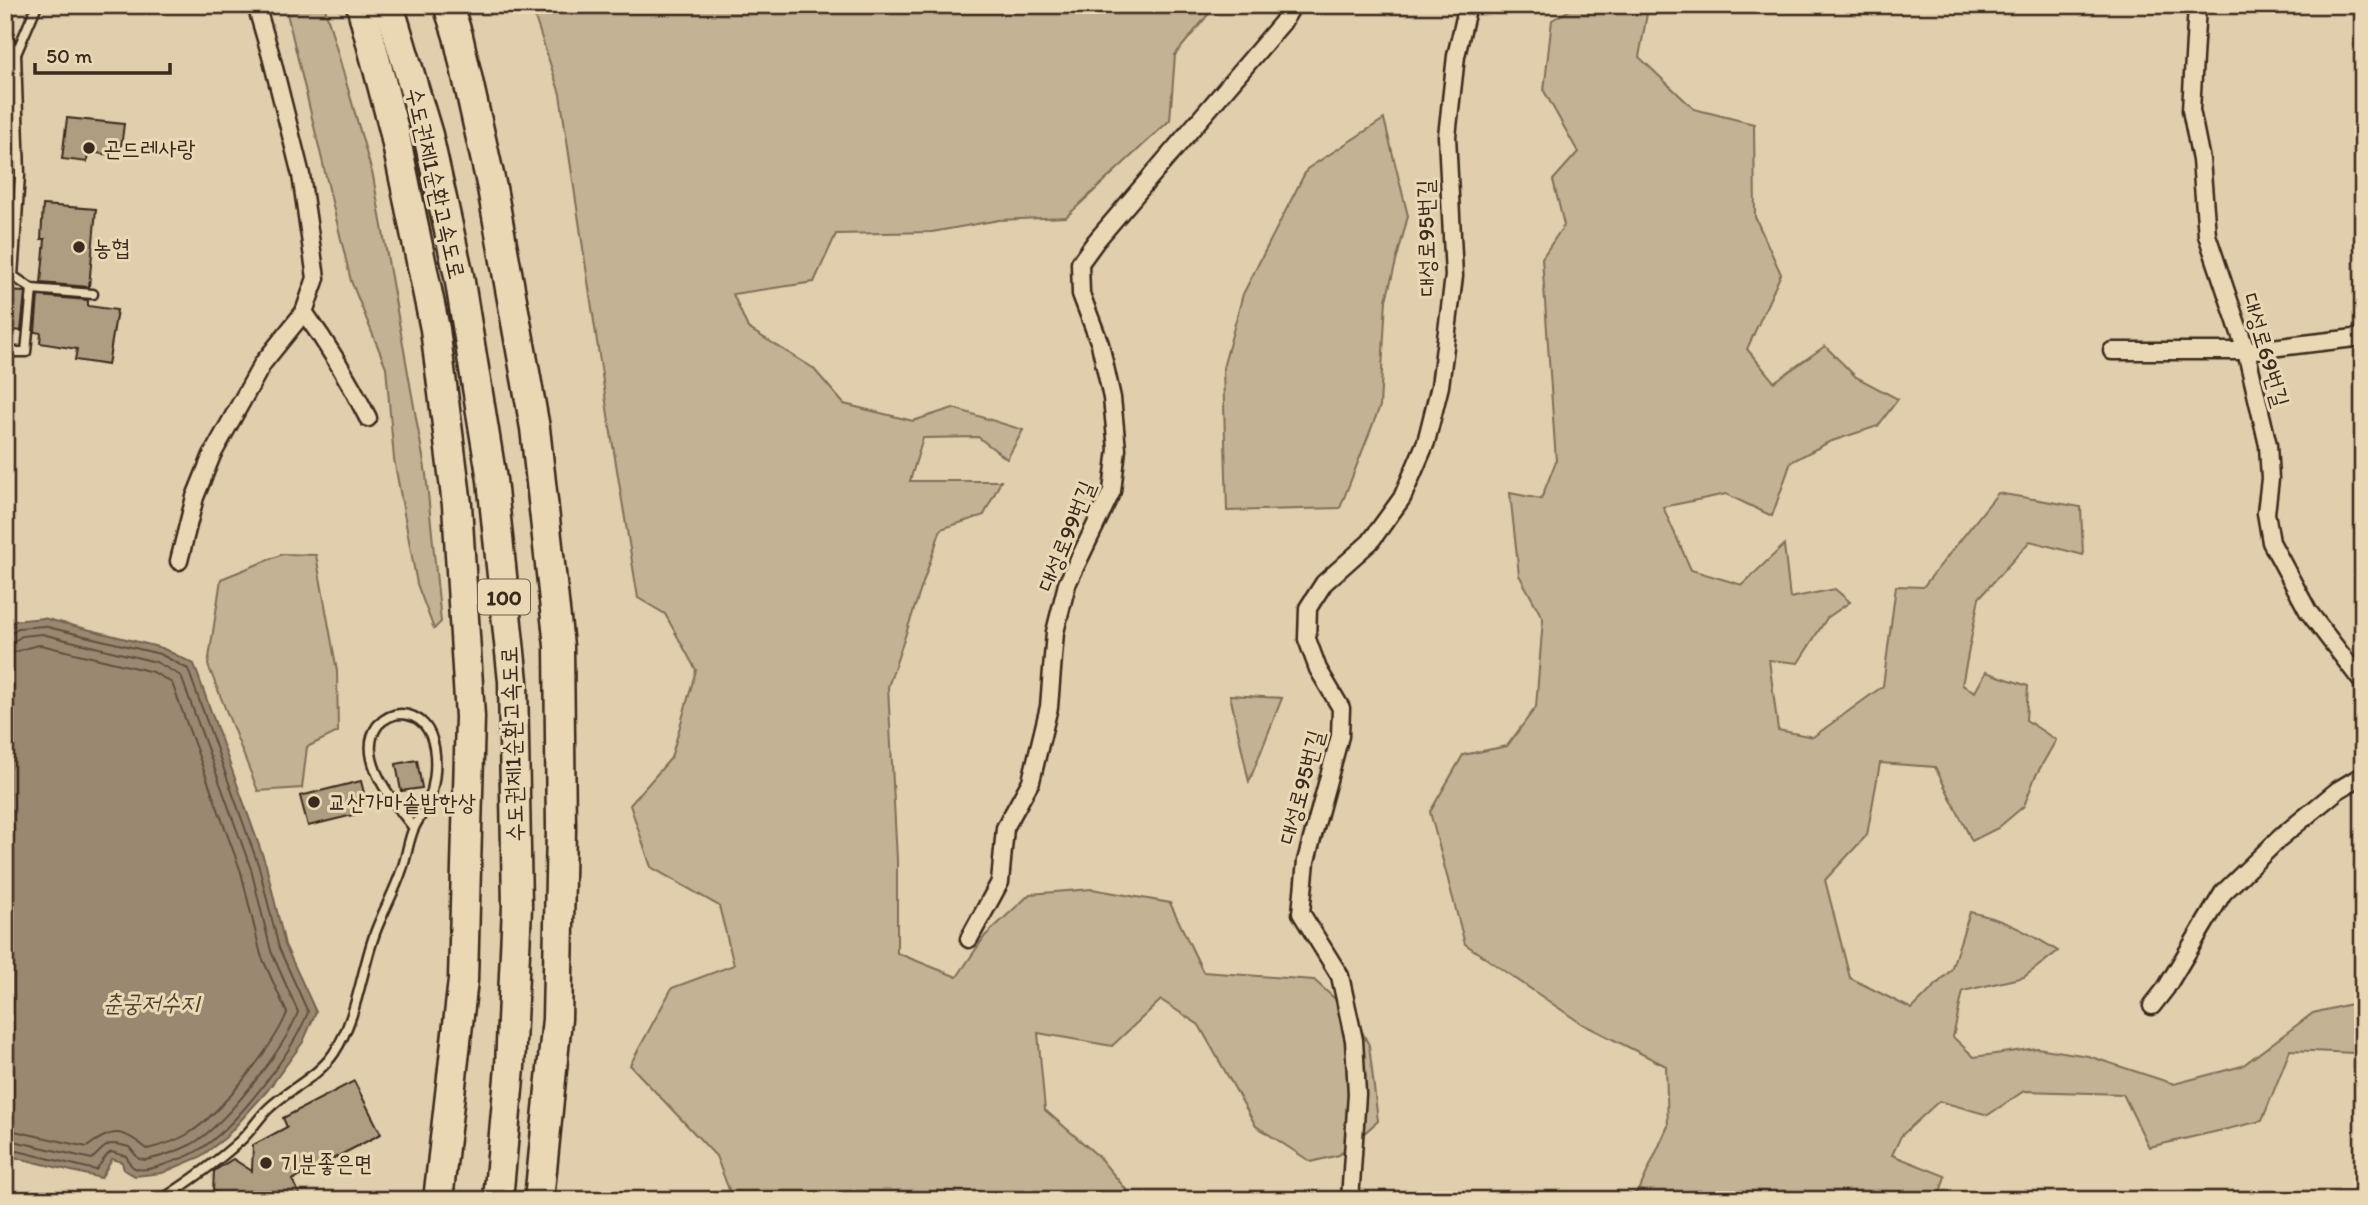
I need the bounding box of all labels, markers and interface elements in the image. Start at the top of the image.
scale bar [35,32,170,76]
text: 50 m [46,43,93,68]
street label: 수도권제1순환고속도로 [400,84,472,282]
place label: 곤드레사랑 [103,134,196,162]
marker: 곤드레사랑 [81,140,97,156]
street label: 대성로95번길 [1411,179,1441,297]
place label: 농협 [93,233,130,261]
marker: 농협 [71,239,87,255]
street label: 대성로69번길 [2236,290,2296,410]
street label: 대성로99번길 [1031,477,1101,595]
road number: 100 [478,580,530,614]
street label: 수도권제1순환고속도로 [495,646,529,842]
street label: 대성로95번길 [1272,727,1330,847]
place label: 교산가마솥밥한상 [328,788,477,816]
marker: 교산가마솥밥한상 [306,794,322,810]
water label: 춘궁저수지 [103,988,202,1017]
place label: 기분좋은면 [280,1149,373,1177]
marker: 기분좋은면 [258,1155,274,1171]

